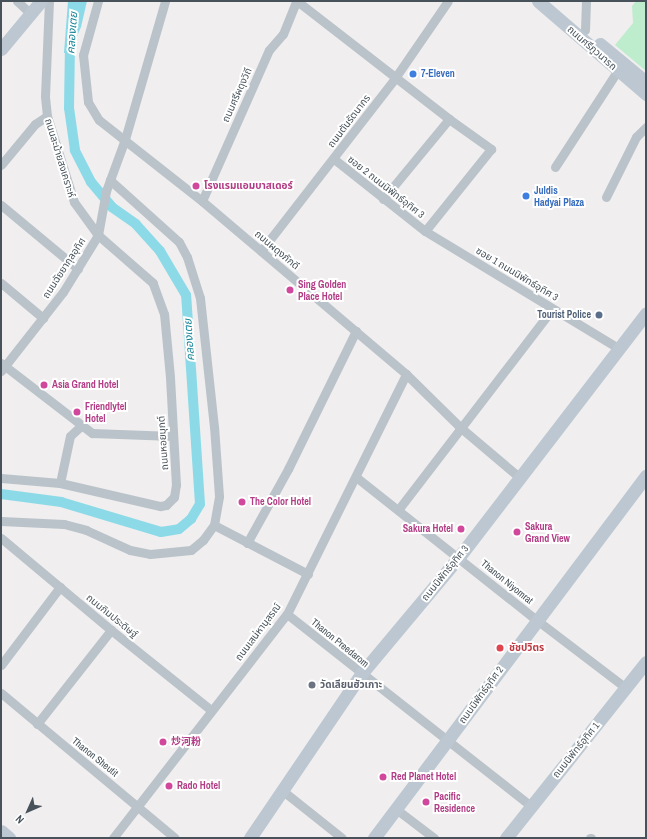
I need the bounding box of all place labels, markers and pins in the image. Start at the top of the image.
place label: 7-Eleven [421,68,455,80]
marker: 7-Eleven [408,69,418,79]
place label: โรงแรมแอมบาสเดอร์ [204,180,293,192]
marker: โรงแรมแอมบาสเดอร์ [191,181,201,191]
place label: Juldis Hadyai Plaza [534,184,584,208]
marker: Juldis Hadyai Plaza [521,191,531,201]
place label: Sing Golden Place Hotel [298,278,346,302]
marker: Sing Golden Place Hotel [285,285,295,295]
place label: Tourist Police [537,309,591,321]
marker: Tourist Police [594,310,604,320]
place label: Asia Grand Hotel [52,379,119,391]
marker: Asia Grand Hotel [39,380,49,390]
place label: Friendlytel Hotel [85,400,126,424]
marker: Friendlytel Hotel [72,407,82,417]
place label: The Color Hotel [250,496,311,508]
marker: The Color Hotel [237,497,247,507]
place label: Sakura Grand View [525,520,570,544]
place label: Sakura Hotel [403,523,453,535]
marker: Sakura Hotel [456,524,466,534]
marker: Sakura Grand View [512,527,522,537]
marker: ชัชปวิตร [494,642,506,654]
place label: ชัชปวิตร [509,642,544,654]
place label: วัดเลียนฮัวเกาะ [320,679,382,691]
marker: วัดเลียนฮัวเกาะ [307,680,317,690]
place label: 炒河粉 [171,736,201,748]
marker: 炒河粉 [158,737,168,747]
place label: Red Planet Hotel [391,771,456,783]
marker: Red Planet Hotel [378,772,388,782]
place label: Rado Hotel [177,780,220,792]
marker: Rado Hotel [164,781,174,791]
place label: Pacific Residence [434,790,475,814]
marker: Pacific Residence [421,797,431,807]

